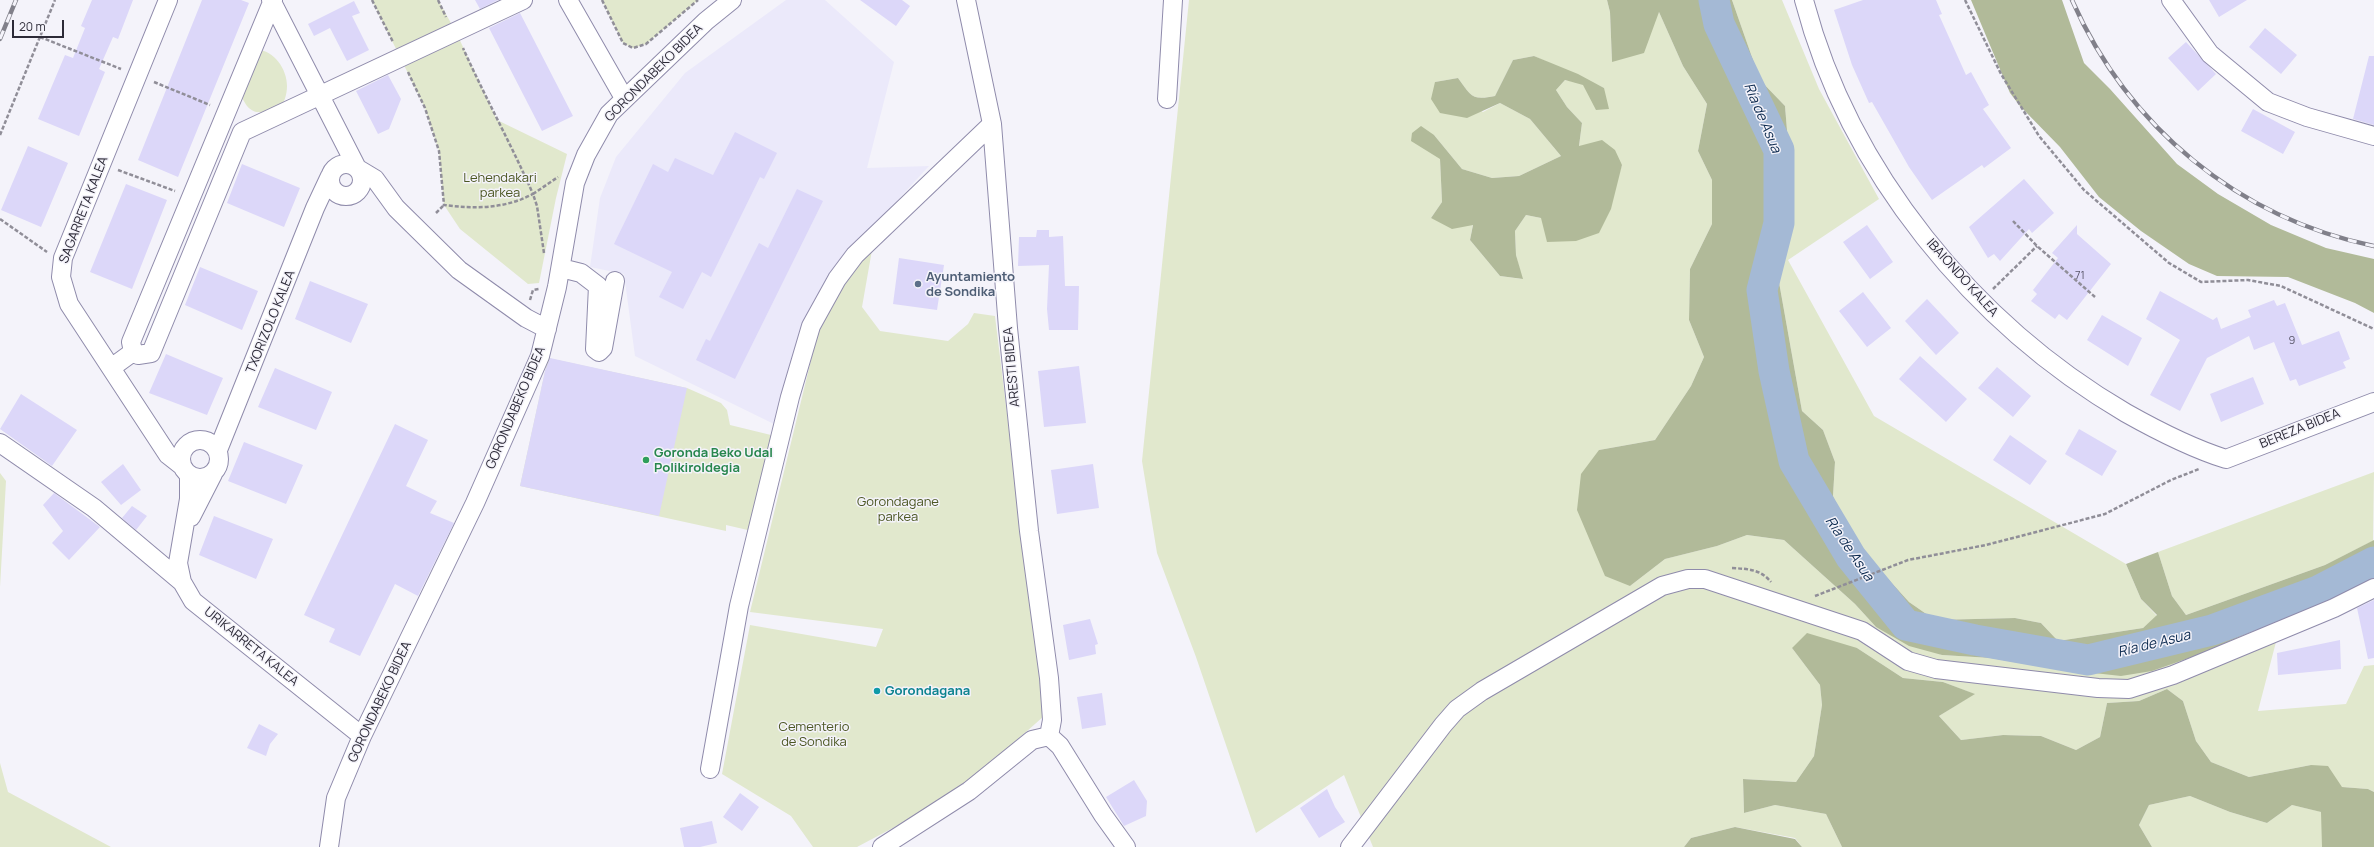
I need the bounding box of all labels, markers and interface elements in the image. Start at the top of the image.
scale bar [14,12,66,38]
text: 20 m [19,18,46,35]
street label: GORONDABEKO BIDEA [602,21,706,125]
water label: Ría de Asua [1740,81,1784,155]
street label: SAGARRETA KALEA [56,154,112,266]
park label: Lehendakari parkea [463,170,537,201]
street label: IBAIONDO KALEA [1923,236,2001,320]
street label: TXORIZOLO KALEA [243,268,299,376]
place label: Ayuntamiento de Sondika [926,269,1015,300]
house number: 71 [2075,269,2085,283]
marker: Ayuntamiento de Sondika [913,279,923,289]
street label: ARESTI BIDEA [1001,326,1023,408]
house number: 9 [2289,334,2295,348]
street label: GORONDABEKO BIDEA [483,344,549,472]
street label: BEREZA BIDEA [2258,406,2342,452]
place label: Goronda Beko Udal Polikiroldegia [654,445,773,476]
marker: Goronda Beko Udal Polikiroldegia [641,455,651,465]
park label: Gorondagane parkea [857,494,939,525]
water label: Ría de Asua [1821,514,1877,584]
street label: URIKARRETA KALEA [201,604,301,690]
water label: Ría de Asua [2116,627,2192,661]
street label: GORONDABEKO BIDEA [345,639,415,765]
place label: Gorondagana [885,683,970,699]
marker: Gorondagana [872,686,882,696]
park label: Cementerio de Sondika [779,719,849,750]

